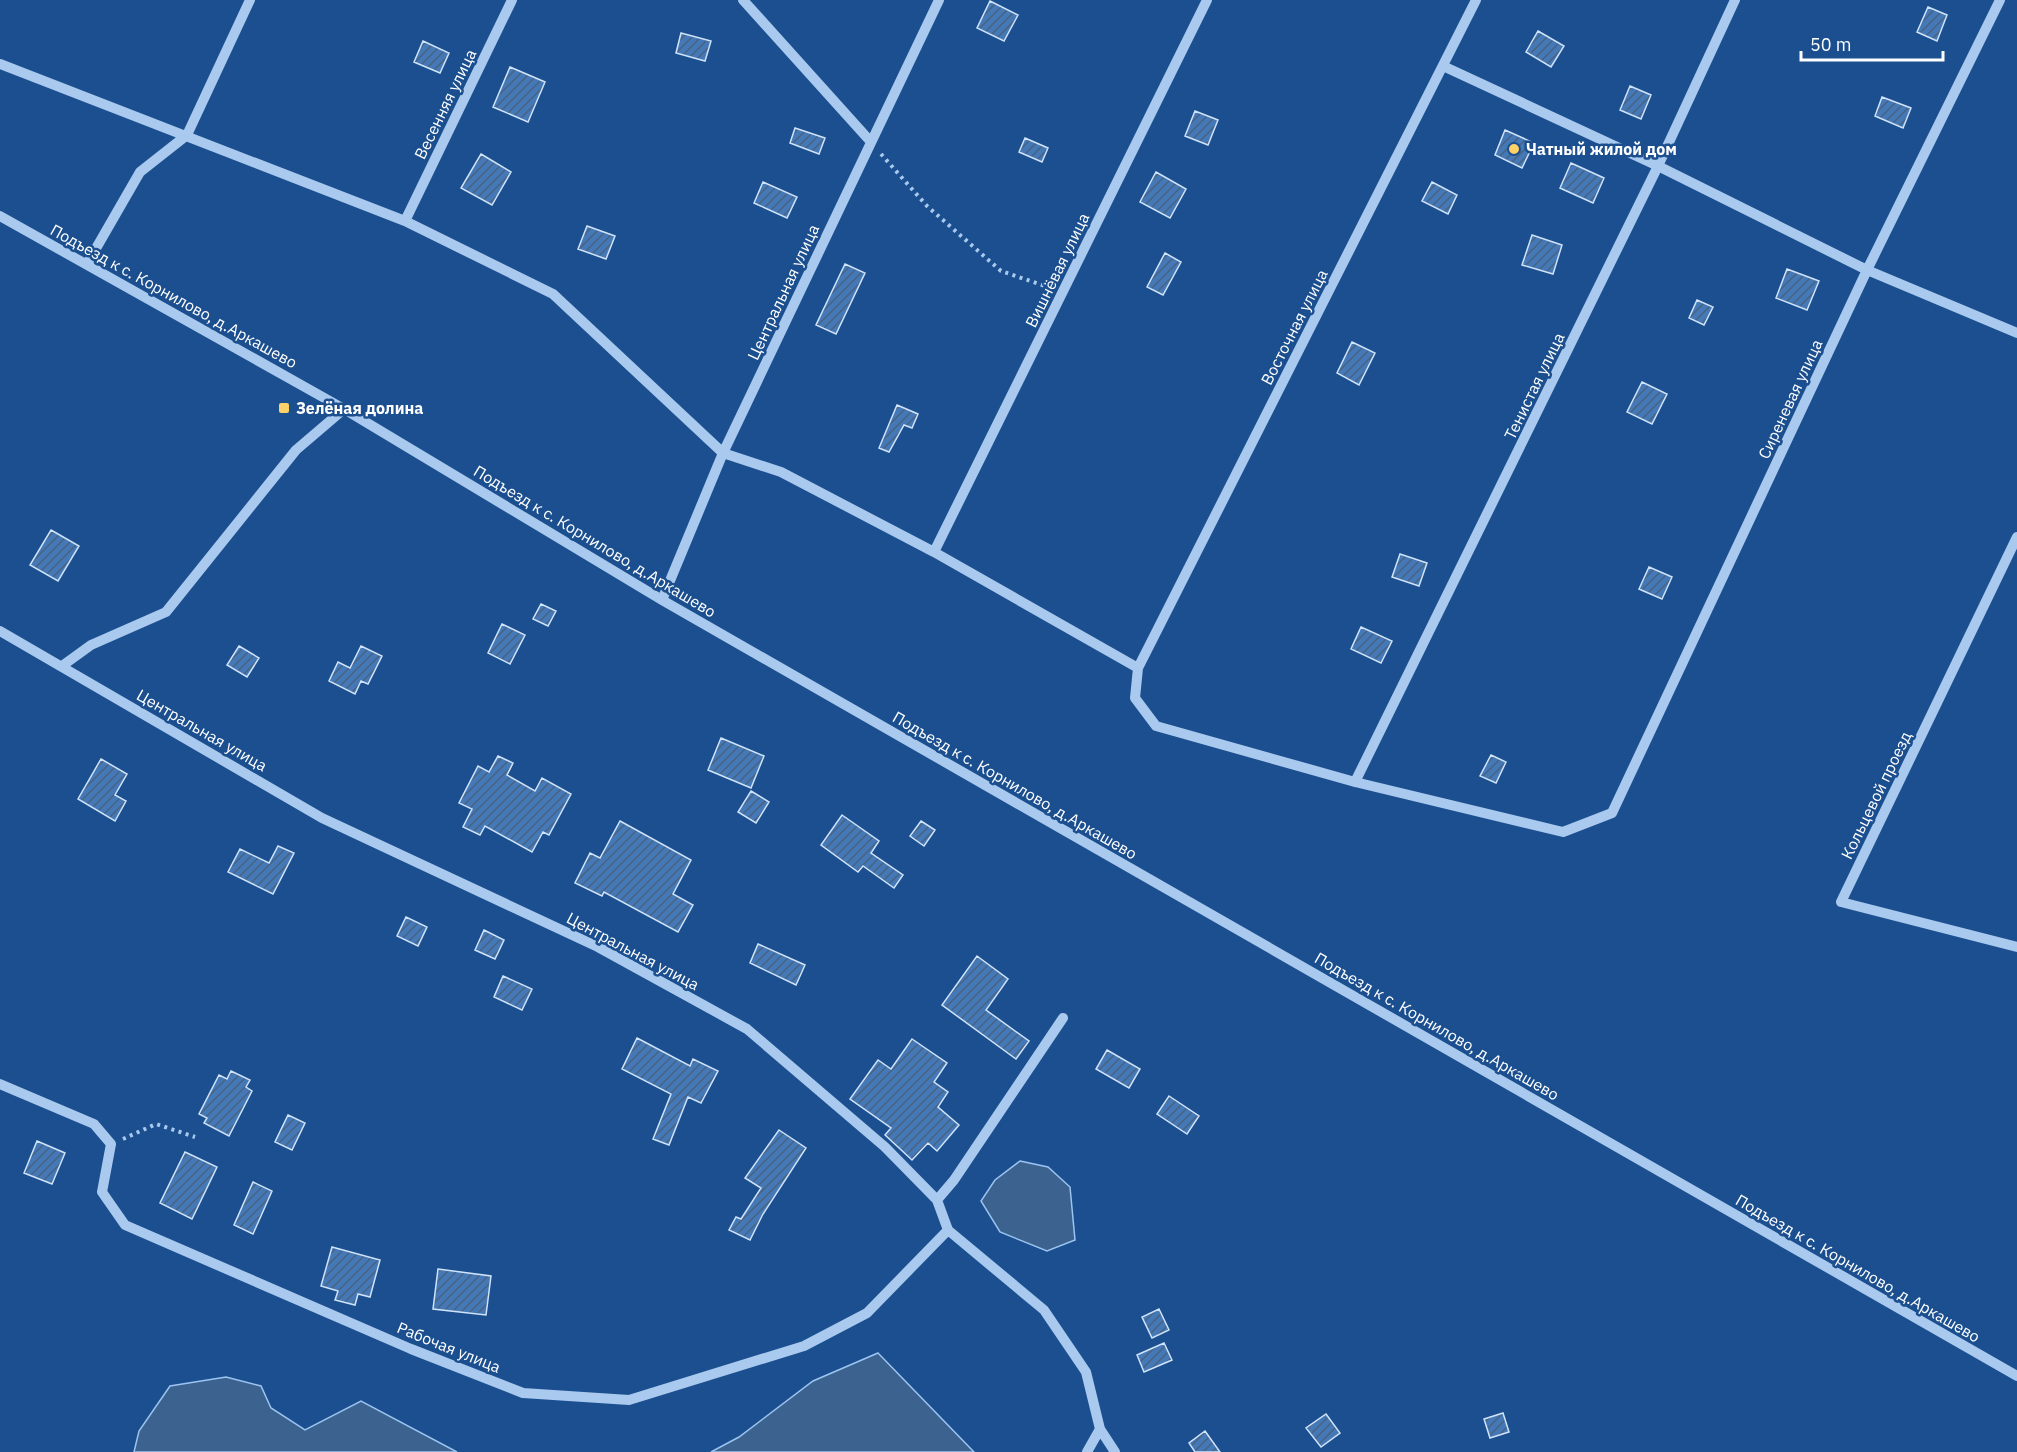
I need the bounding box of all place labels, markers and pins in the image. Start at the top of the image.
place label: Чатный жилой дом [1526,139,1677,159]
marker: Чатный жилой дом [1507,142,1521,156]
place label: Зелёная долина [296,398,423,418]
marker: Зелёная долина [277,401,291,415]

